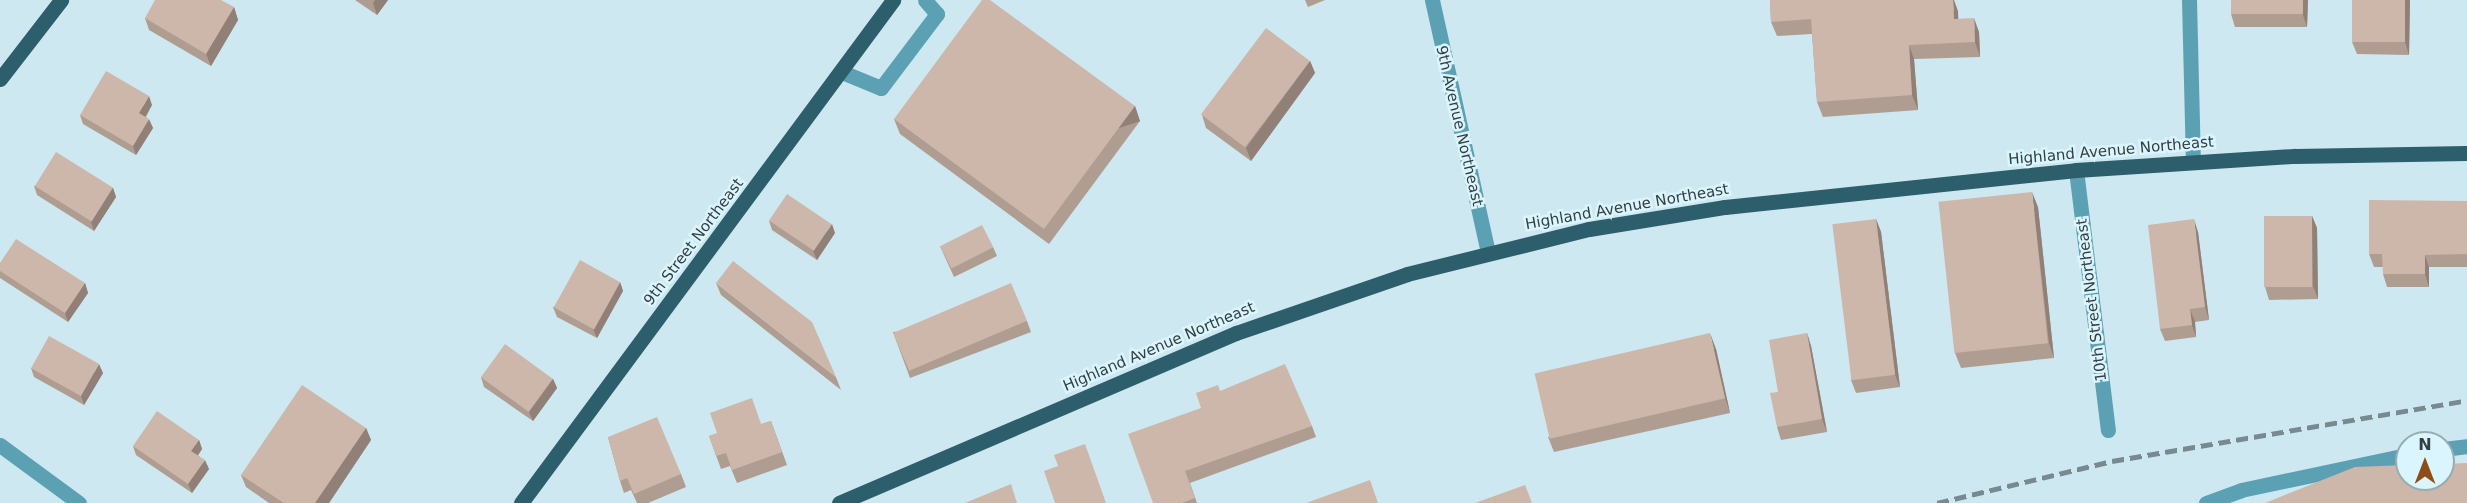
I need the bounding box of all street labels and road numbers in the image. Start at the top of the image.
street label: 9th Avenue Northeast [1432,44,1486,208]
street label: Highland Avenue Northeast [2008,133,2214,169]
street label: 9th Street Northeast [640,175,748,309]
street label: Highland Avenue Northeast [1524,180,1730,234]
street label: 10th Street Northeast [2073,218,2111,382]
street label: Highland Avenue Northeast [1061,298,1257,396]

